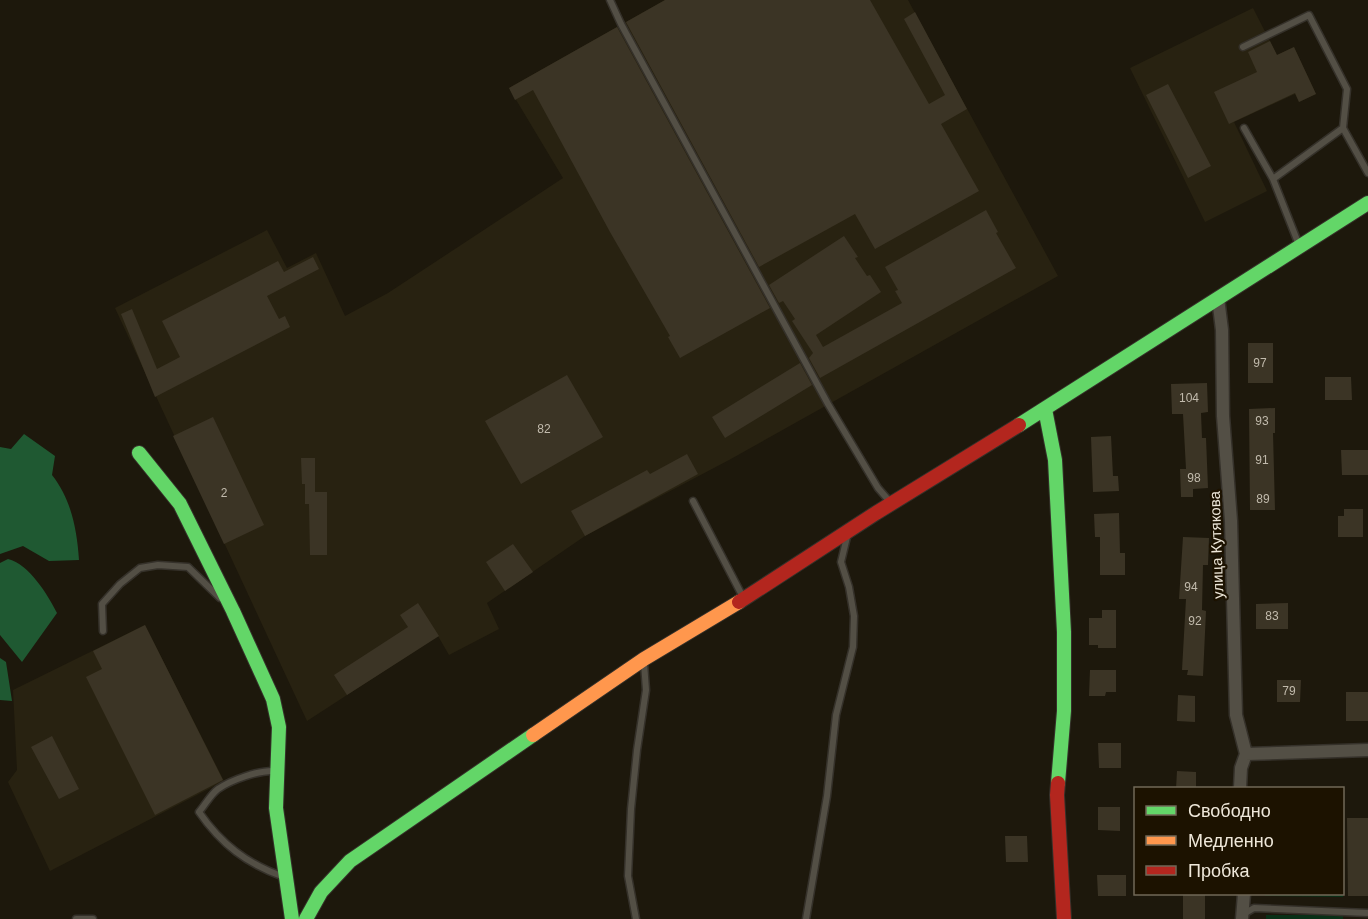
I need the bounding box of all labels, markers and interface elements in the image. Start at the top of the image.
house number: 97 [1253,356,1267,370]
house number: 104 [1179,391,1199,405]
house number: 93 [1255,414,1269,428]
house number: 82 [537,422,551,436]
house number: 91 [1255,453,1269,467]
house number: 98 [1187,471,1201,485]
house number: 2 [221,486,228,500]
street label: улица Кутякова [1206,490,1226,599]
house number: 89 [1256,492,1270,506]
house number: 94 [1184,580,1198,594]
house number: 83 [1265,609,1279,623]
house number: 92 [1188,614,1202,628]
house number: 79 [1282,684,1296,698]
legend [1134,787,1344,895]
text: Свободно [1188,801,1271,821]
text: Медленно [1188,831,1274,851]
text: Пробка [1188,861,1251,881]

